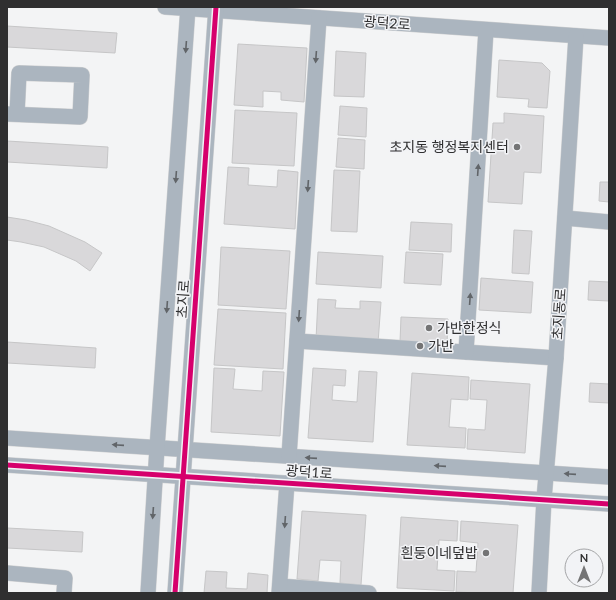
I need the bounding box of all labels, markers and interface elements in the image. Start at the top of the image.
street label: 광덕2로 [363,12,411,33]
one-way arrow [182,41,189,54]
one-way arrow [313,51,320,63]
place label: 초지동 행정복지센터 [389,138,509,155]
marker: 초지동 행정복지센터 [512,142,522,152]
one-way arrow [474,164,481,176]
one-way arrow [173,171,180,183]
one-way arrow [304,180,311,192]
street label: 초지로 [173,279,192,319]
street label: 초지동로 [548,288,569,340]
one-way arrow [466,293,473,305]
one-way arrow [164,301,171,313]
one-way arrow [295,310,302,322]
place label: 가반한정식 [437,319,501,336]
marker: 가반한정식 [424,323,434,333]
place label: 가반 [428,337,454,354]
marker: 가반 [415,341,425,351]
one-way arrow [112,442,124,449]
one-way arrow [305,454,317,461]
street label: 광덕1로 [285,461,333,482]
one-way arrow [434,463,446,470]
one-way arrow [564,471,576,478]
one-way arrow [149,507,156,519]
one-way arrow [281,516,288,528]
place label: 흰둥이네덮밥 [401,544,478,561]
marker: 흰둥이네덮밥 [481,548,491,558]
north arrow [564,548,604,588]
text: N [580,551,588,564]

